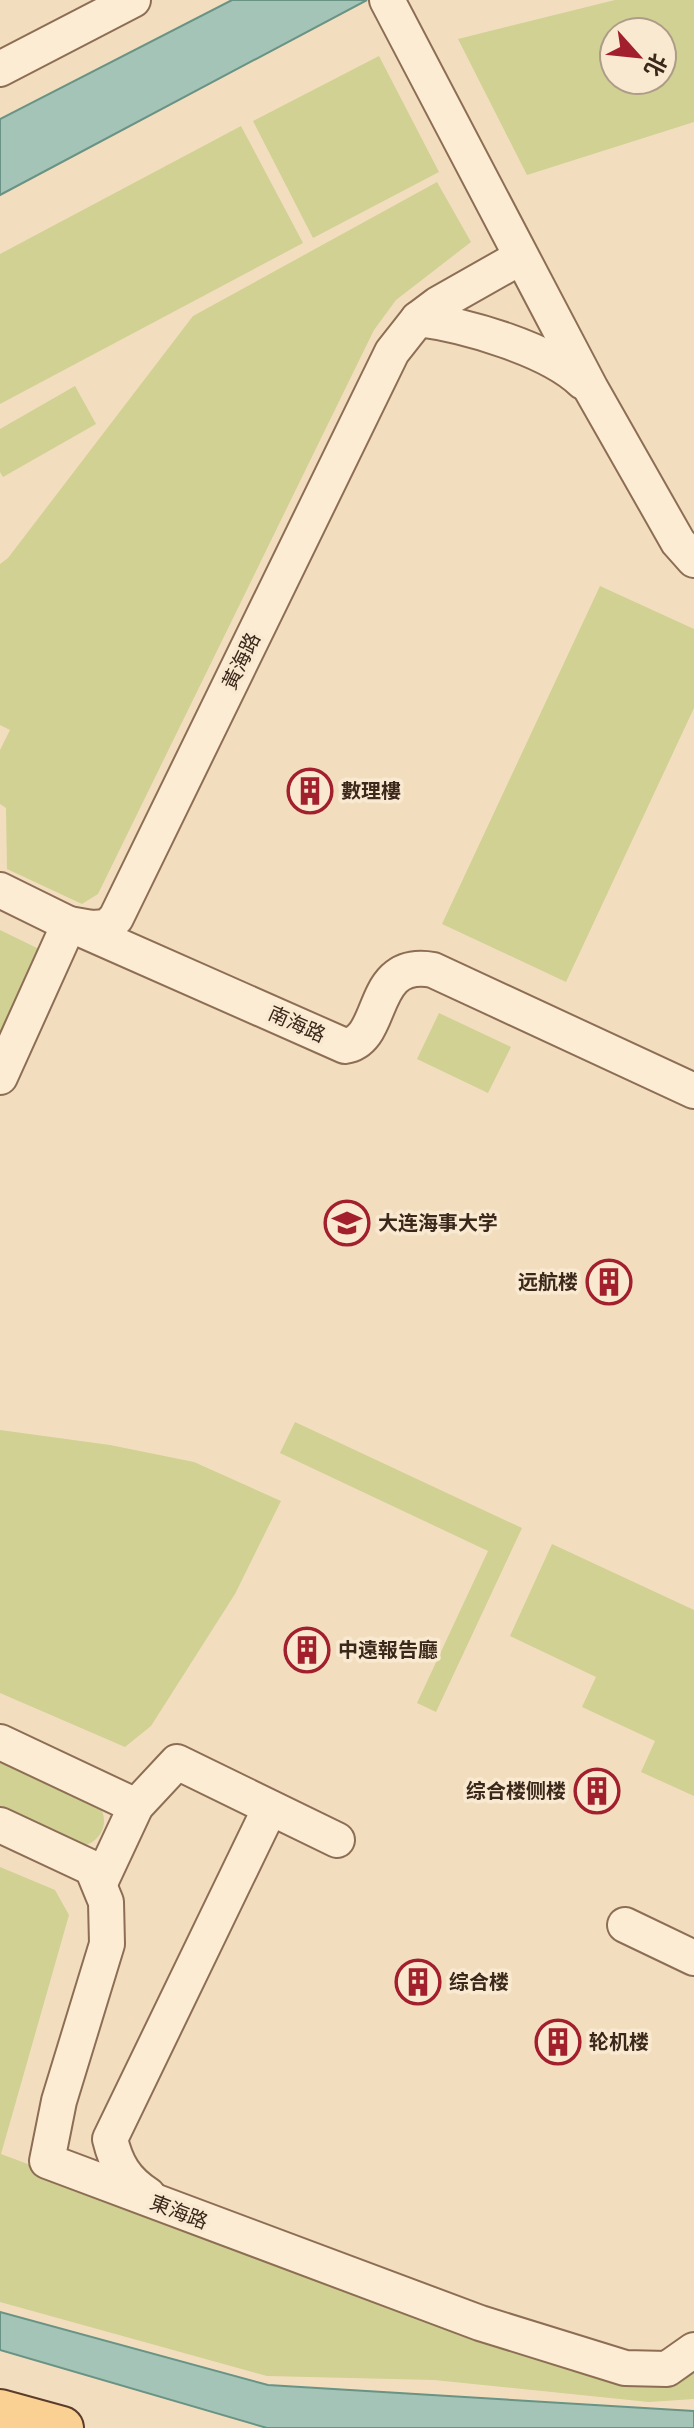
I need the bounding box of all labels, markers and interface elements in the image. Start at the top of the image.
north arrow [598,16,678,96]
text: 北 [638,49,675,82]
street label: 黃海路 [214,627,265,693]
building icon: 數理樓 [286,767,334,815]
place label: 數理樓 [341,776,401,803]
street label: 南海路 [265,998,331,1047]
school or university icon: 大连海事大学 [323,1199,371,1247]
place label: 大连海事大学 [378,1208,498,1235]
building icon: 远航楼 [585,1258,633,1306]
place label: 远航楼 [518,1267,578,1294]
building icon: 中遠報告廳 [283,1626,331,1674]
place label: 中遠報告廳 [338,1635,438,1662]
building icon: 综合楼侧楼 [573,1767,621,1815]
place label: 综合楼侧楼 [466,1776,566,1803]
building icon: 综合楼 [394,1958,442,2006]
place label: 综合楼 [449,1967,509,1994]
building icon: 轮机楼 [534,2018,582,2066]
place label: 轮机楼 [589,2027,649,2054]
street label: 東海路 [147,2187,212,2234]

